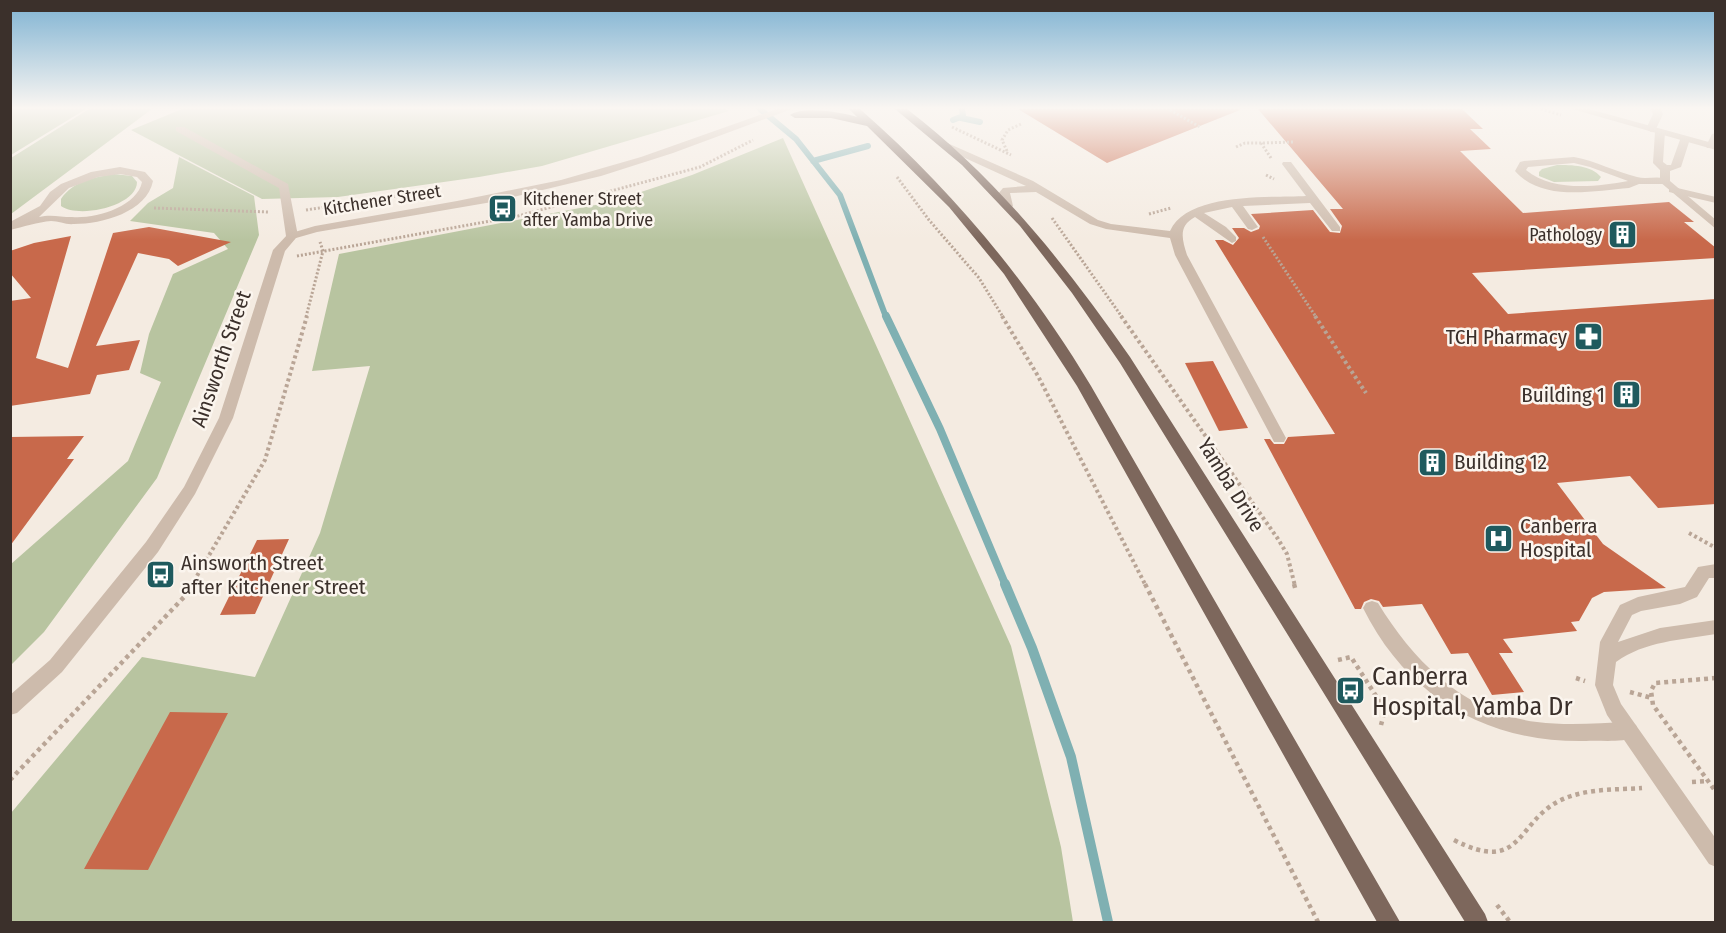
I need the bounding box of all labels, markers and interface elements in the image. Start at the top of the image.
street label: Kitchener Street [322,180,443,220]
place label: Kitchener Street after Yamba Drive [523,188,653,231]
bus stop icon: Kitchener Street after Yamba Drive [486,193,518,225]
building icon: Pathology [1607,219,1639,251]
place label: Pathology [1529,224,1602,246]
street label: Ainsworth Street [185,287,257,431]
pharmacy icon: TCH Pharmacy [1572,321,1604,353]
place label: TCH Pharmacy [1446,324,1568,350]
building icon: Building 1 [1610,379,1642,411]
place label: Building 1 [1521,382,1605,408]
street label: Yamba Drive [1192,433,1270,537]
building icon: Building 12 [1417,446,1449,478]
place label: Building 12 [1454,449,1547,475]
place label: Canberra Hospital [1520,513,1598,563]
hospital icon: Canberra Hospital [1483,522,1515,554]
place label: Ainsworth Street after Kitchener Street [181,550,366,600]
bus stop icon: Ainsworth Street after Kitchener Street [144,559,176,591]
place label: Canberra Hospital, Yamba Dr [1372,661,1573,722]
bus stop icon: Canberra Hospital, Yamba Dr [1335,675,1367,707]

